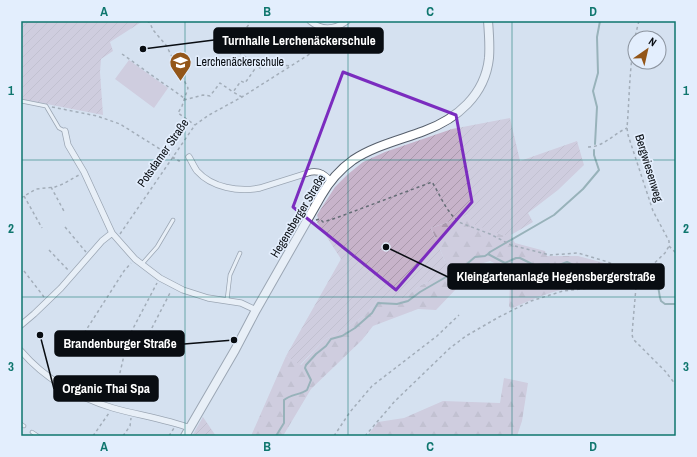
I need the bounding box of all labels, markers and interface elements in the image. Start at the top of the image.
text: A [100,3,108,20]
text: B [263,3,271,20]
text: C [426,3,434,20]
text: D [589,3,597,20]
callout: Turnhalle Lerchenäckerschule [214,28,383,53]
north arrow [627,30,667,70]
text: Turnhalle Lerchenäckerschule [222,32,376,49]
text: N [646,34,659,49]
school or university icon: Lerchenäckerschule [168,49,194,82]
place label: Lerchenäckerschule [196,54,284,70]
text: 1 [8,82,14,99]
text: 1 [683,82,689,99]
street label: Potsdamer Straße [134,116,192,190]
street label: Bergwiesenweg [631,132,667,204]
street label: Hegensberger Straße [267,171,329,261]
text: 2 [8,220,14,237]
text: 2 [683,220,689,237]
callout: Kleingartenanlage Hegensbergerstraße [448,264,664,289]
text: Kleingartenanlage Hegensbergerstraße [456,268,656,285]
callout: Brandenburger Straße [55,331,184,356]
text: Brandenburger Straße [63,335,177,352]
text: 3 [8,358,14,375]
text: 3 [683,358,689,375]
callout: Organic Thai Spa [54,376,158,401]
text: Organic Thai Spa [62,380,150,397]
text: A [100,438,108,455]
text: B [263,438,271,455]
text: C [426,438,434,455]
text: D [589,438,597,455]

